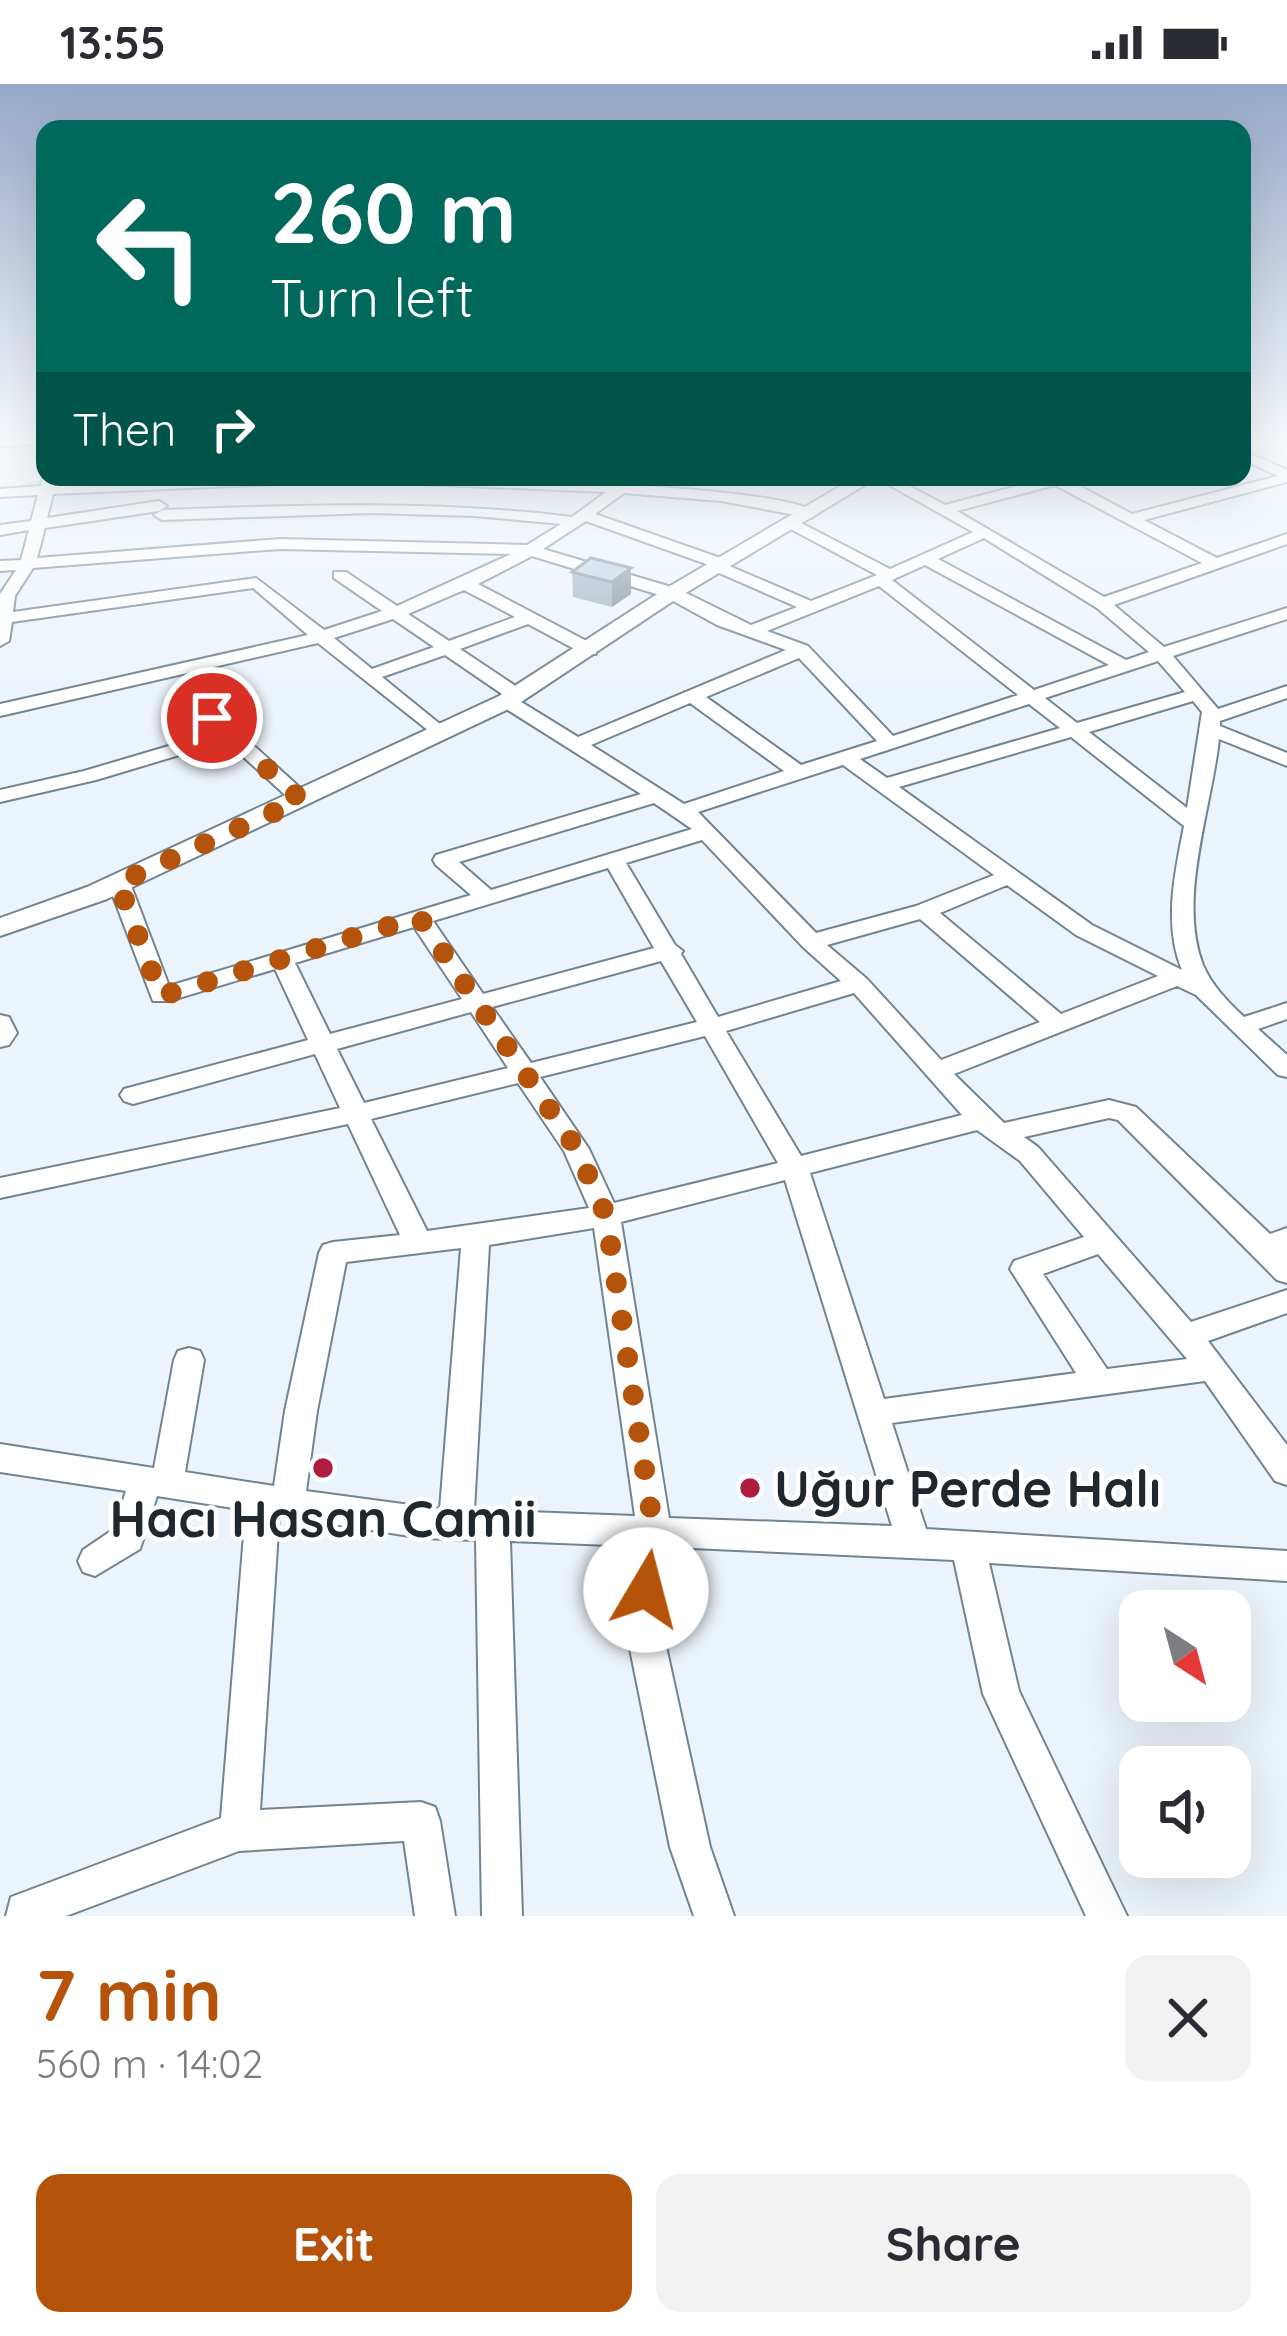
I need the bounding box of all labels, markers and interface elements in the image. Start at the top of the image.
text: 13:55 [60,14,166,70]
text: 260 m [270,159,517,264]
icon: left [72,168,228,324]
text: Turn left [270,263,474,331]
icon: right [200,396,266,462]
text: Then [72,401,176,457]
pin [161,667,263,769]
icon: arrive [179,685,245,751]
marker: Hacı Hasan Camii [310,1455,336,1481]
place label: Uğur Perde Halı [774,1456,1161,1520]
marker: Uğur Perde Halı [737,1475,763,1501]
place label: Hacı Hasan Camii [109,1486,537,1550]
position arrow [583,1527,709,1653]
north arrow [1119,1590,1251,1722]
map controls [1119,1590,1251,1878]
button: sound [1119,1746,1251,1878]
text: 7 min [36,1949,222,2039]
button: close [1125,1955,1251,2081]
text: 560 m · 14:02 [36,2039,263,2088]
button: Exit [36,2174,632,2312]
button: Share [656,2174,1251,2312]

